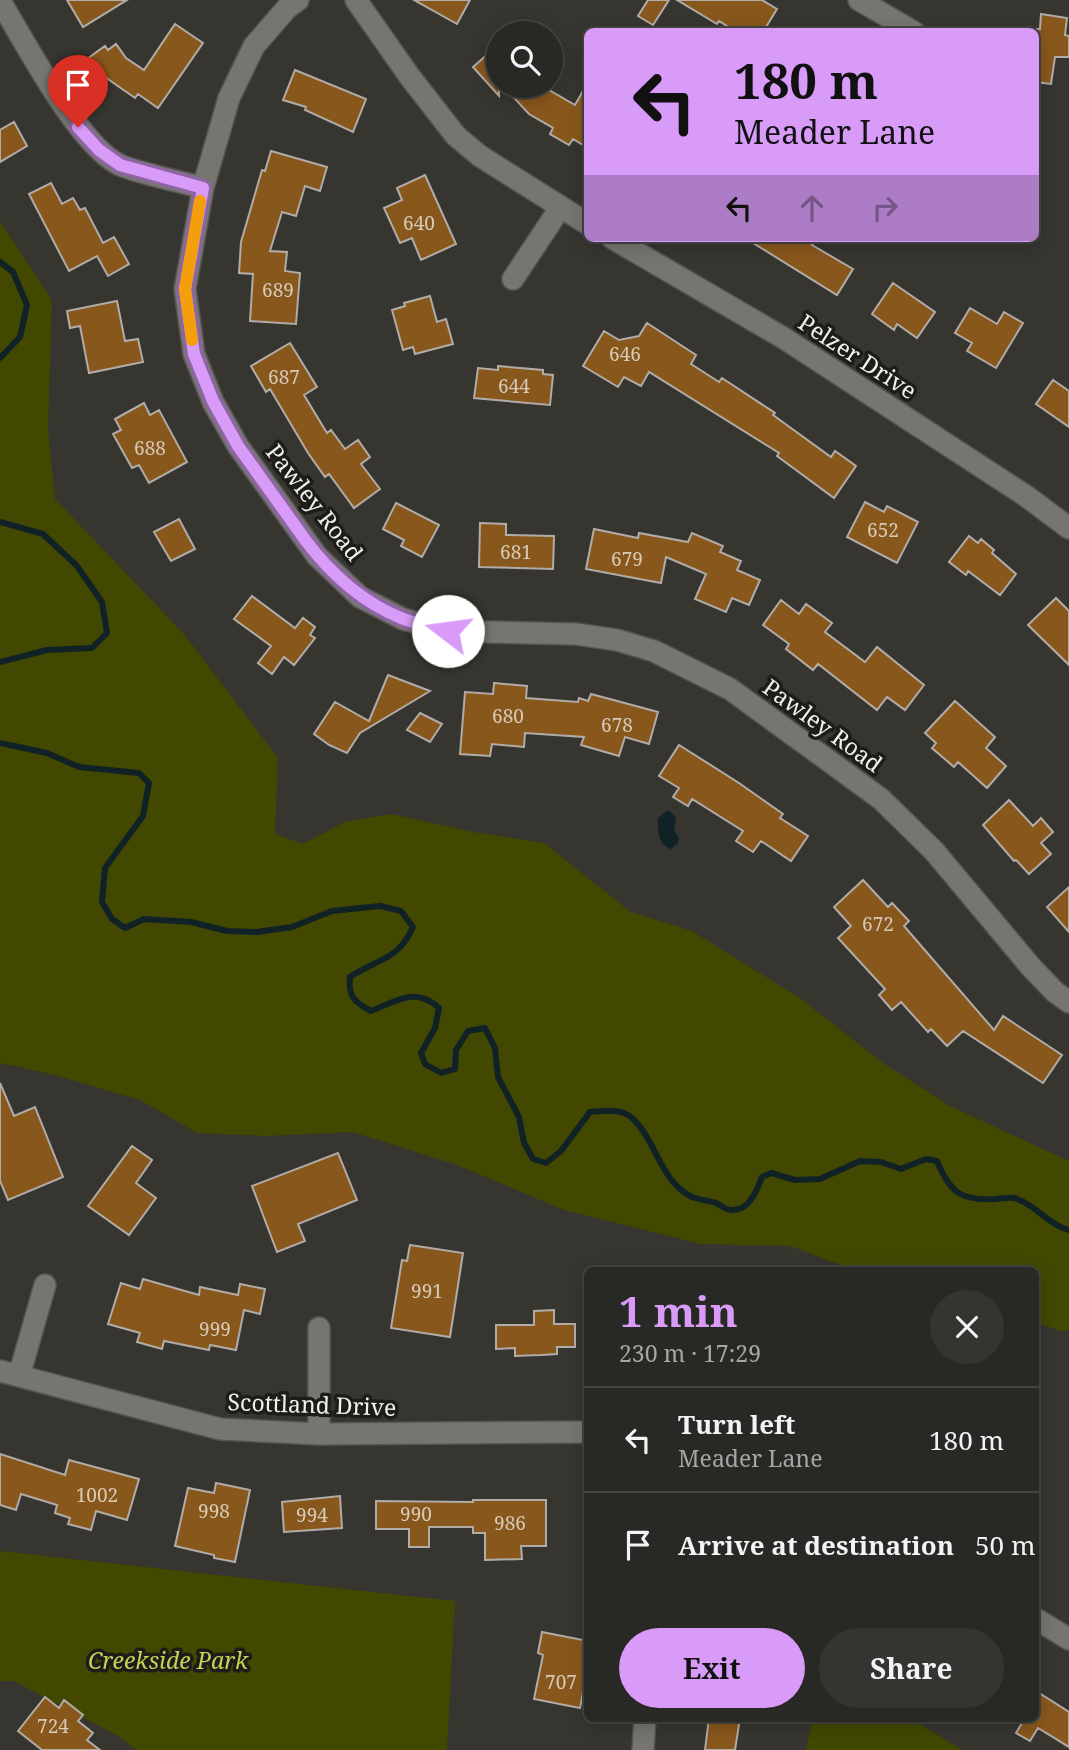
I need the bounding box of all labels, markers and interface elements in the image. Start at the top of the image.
map controls [486,21,563,98]
button: search [486,21,563,98]
text: 180 m [734,47,878,113]
pin [48,55,108,127]
icon: left [619,56,710,147]
icon: arrive [59,66,97,104]
text: Meader Lane [734,110,935,153]
icon: left [720,189,758,227]
icon: ahead [793,189,831,227]
icon: right [866,189,904,227]
house number: 640 [403,210,435,236]
house number: 689 [262,277,294,303]
street label: Pelzer Drive [793,306,923,406]
house number: 646 [609,341,641,367]
house number: 687 [268,364,300,390]
house number: 644 [498,373,530,399]
house number: 688 [134,435,166,461]
street label: Pawley Road [259,437,371,567]
house number: 652 [867,517,899,543]
house number: 681 [500,539,532,565]
house number: 679 [611,546,643,572]
position arrow [411,594,485,668]
street label: Pawley Road [757,671,889,779]
house number: 680 [492,703,524,729]
house number: 678 [601,712,633,738]
house number: 672 [862,911,894,937]
house number: 991 [411,1278,443,1304]
text: 1 min [619,1282,738,1339]
button: close [930,1290,1004,1364]
house number: 999 [199,1316,231,1342]
text: 230 m · 17:29 [619,1337,761,1369]
street label: Scottland Drive [227,1385,397,1423]
text: Turn left [678,1406,795,1442]
icon: left [619,1421,657,1459]
text: 180 m [929,1422,1004,1458]
text: Meader Lane [678,1442,823,1474]
house number: 1002 [76,1482,118,1508]
house number: 998 [198,1498,230,1524]
house number: 990 [400,1501,432,1527]
house number: 994 [296,1502,328,1528]
house number: 986 [494,1510,526,1536]
icon: arrive [619,1526,657,1564]
text: Arrive at destination [678,1527,954,1563]
text: 50 m [975,1527,1035,1563]
button: Exit [619,1628,805,1708]
button: Share [819,1628,1004,1708]
park label: Creekside Park [88,1644,249,1676]
house number: 707 [545,1669,577,1695]
house number: 724 [37,1713,69,1739]

